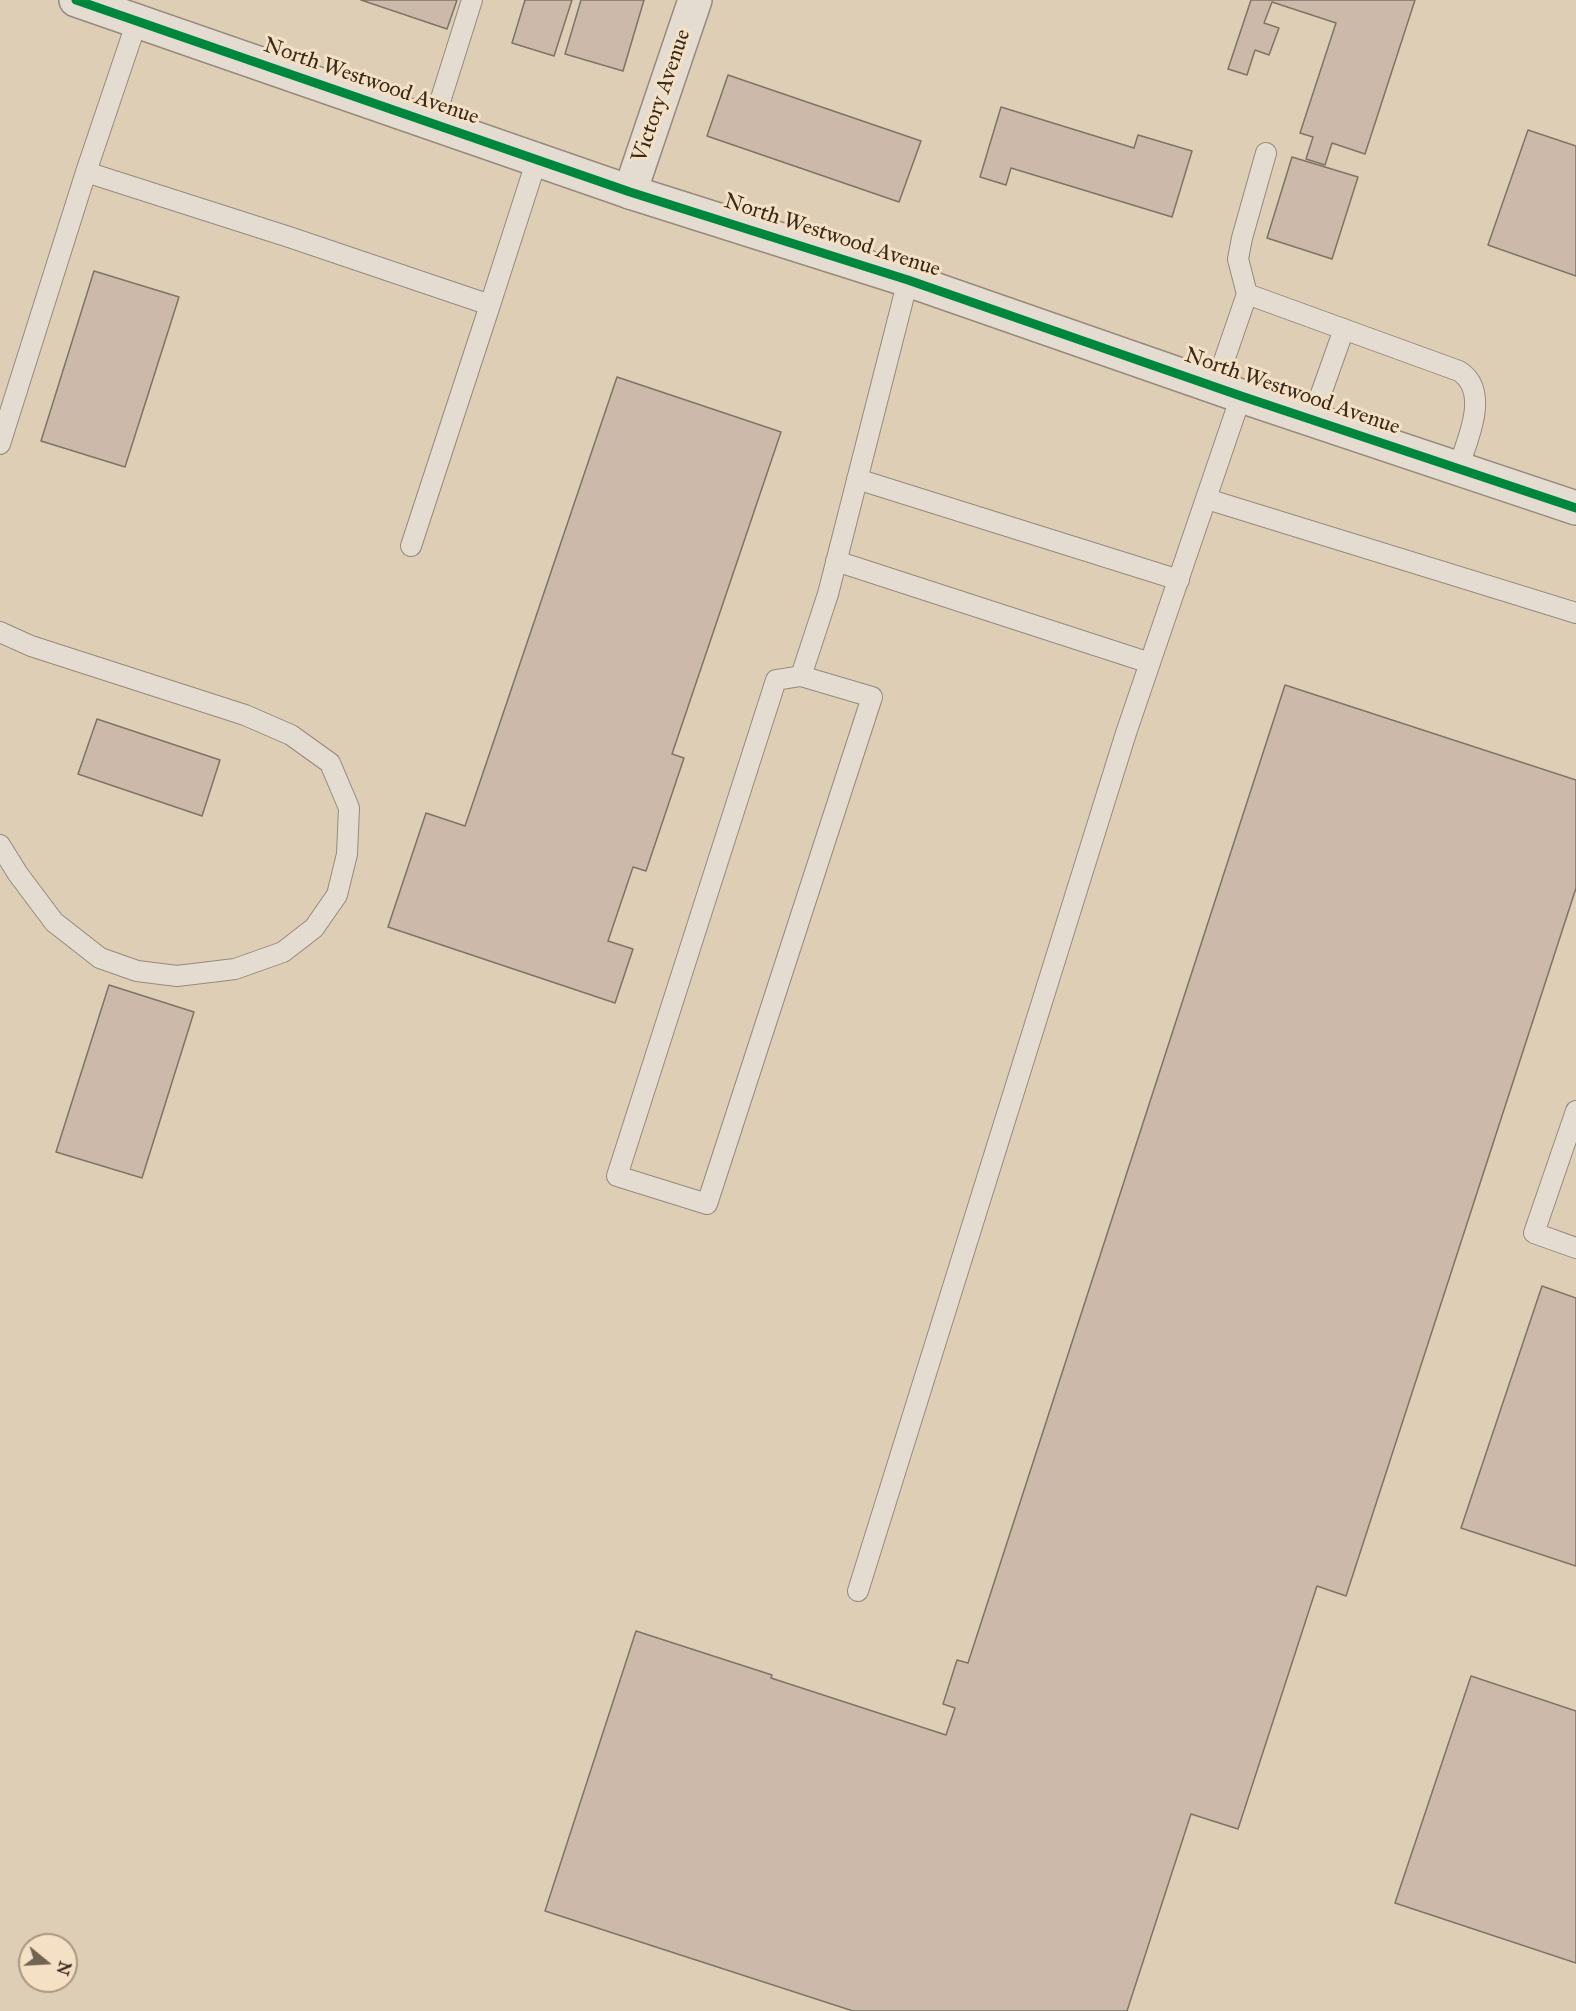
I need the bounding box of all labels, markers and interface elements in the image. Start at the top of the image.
street label: Victory Avenue [627,26,697,166]
street label: North Westwood Avenue [260,33,482,131]
street label: North Westwood Avenue [720,189,944,283]
street label: North Westwood Avenue [1181,343,1403,441]
north arrow [18,1933,78,1993]
text: N [53,1959,75,1977]

